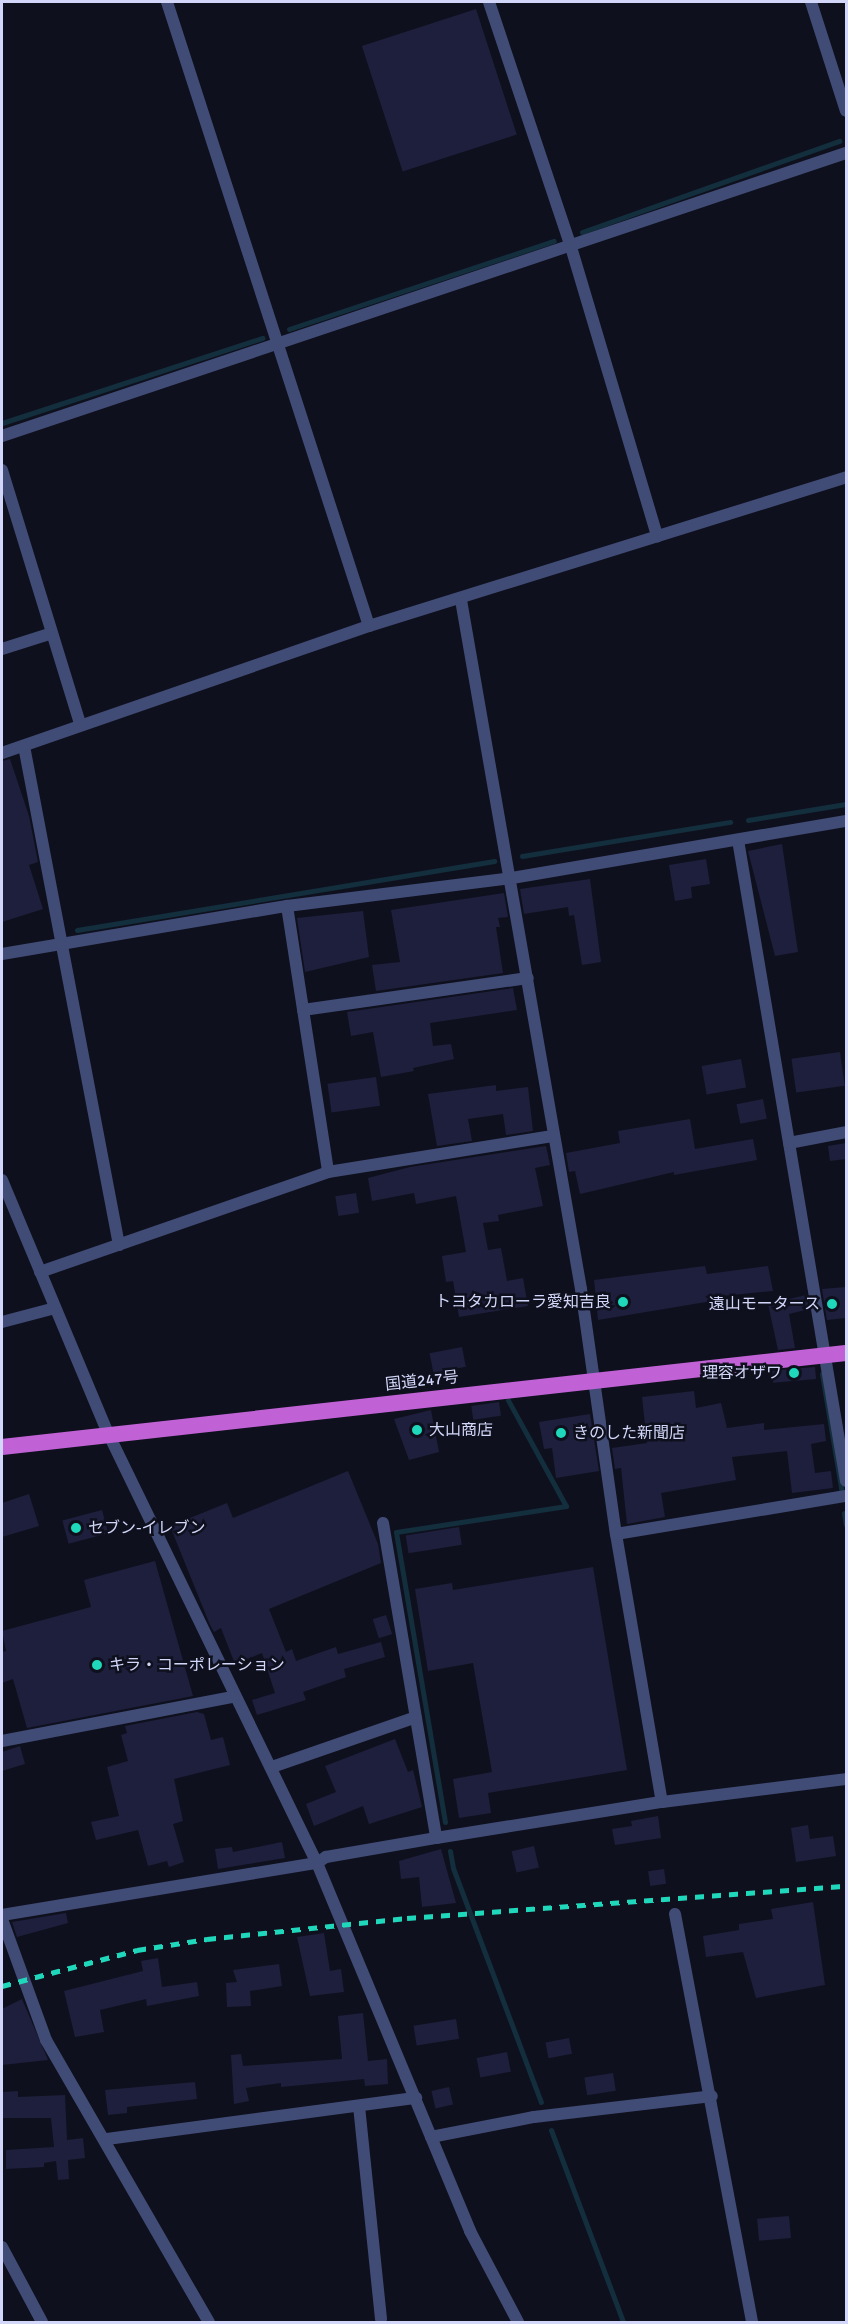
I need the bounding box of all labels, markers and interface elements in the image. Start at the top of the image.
place label: トヨタカローラ愛知吉良 [435,1292,611,1312]
place label: 遠山モータース [708,1294,820,1314]
marker: トヨタカローラ愛知吉良 [616,1295,630,1309]
marker: 遠山モータース [825,1297,839,1311]
place label: 理容オザワ [702,1363,782,1383]
marker: 理容オザワ [787,1366,801,1380]
street label: 国道247号 [384,1368,460,1394]
place label: 大山商店 [429,1420,493,1440]
marker: 大山商店 [410,1423,424,1437]
place label: きのした新聞店 [573,1423,685,1443]
marker: きのした新聞店 [554,1426,568,1440]
place label: セブン-イレブン [88,1518,206,1538]
marker: セブン-イレブン [69,1521,83,1535]
place label: キラ・コーポレーション [109,1655,285,1675]
marker: キラ・コーポレーション [90,1658,104,1672]

